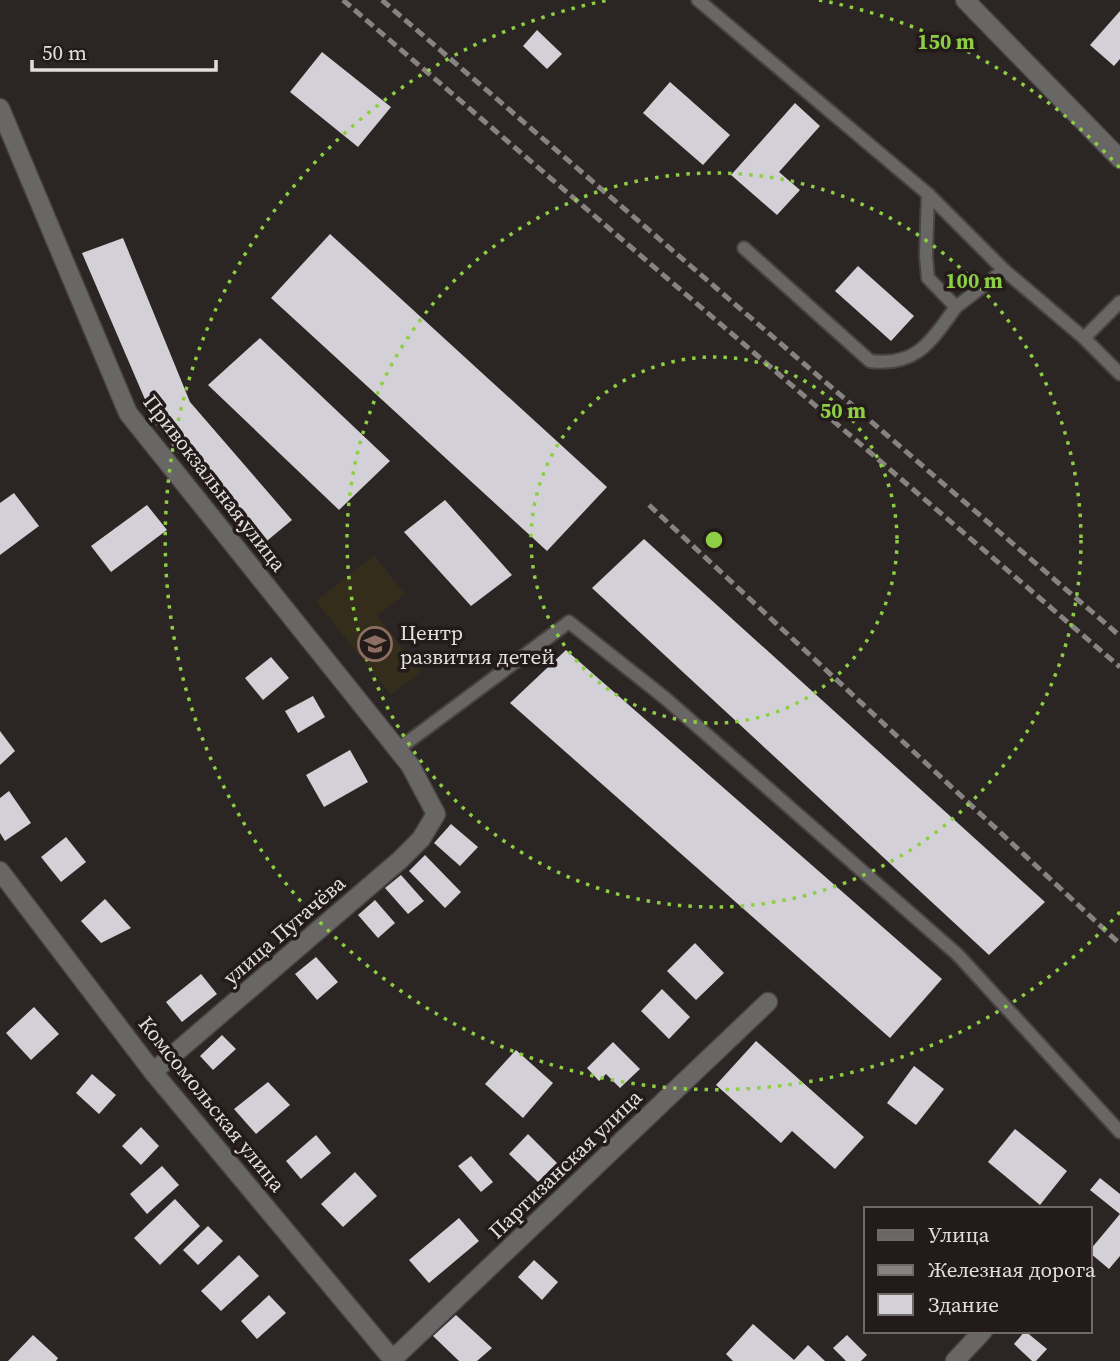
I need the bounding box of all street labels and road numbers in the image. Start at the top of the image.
street label: Привокзальная улица [137,389,293,578]
street label: улица Пугачёва [217,868,352,991]
street label: Комсомольская улица [132,1010,292,1198]
street label: Партизанская улица [482,1083,648,1245]

